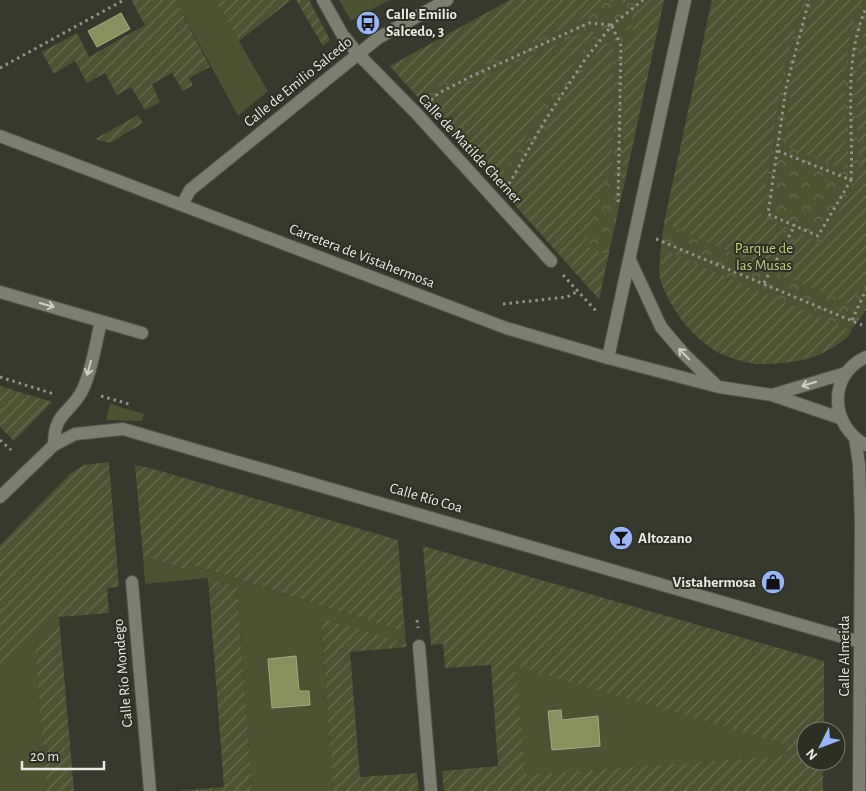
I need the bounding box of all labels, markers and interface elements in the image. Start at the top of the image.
place label: Calle Emilio Salcedo, 3 [386,7,457,39]
bus stop icon: Calle Emilio Salcedo, 3 [355,10,381,36]
street label: Calle de Emilio Salcedo [241,34,355,130]
street label: Calle de Matilde Cherner [416,91,525,207]
street label: Carretera de Vistahermosa [287,221,437,291]
park label: Parque de las Musas [735,241,793,273]
one-way arrow [38,301,54,311]
one-way arrow [678,347,690,360]
one-way arrow [83,360,93,376]
one-way arrow [802,379,818,389]
street label: Calle Río Coa [388,480,464,516]
bar icon: Altozano [608,525,634,551]
place label: Altozano [638,531,692,546]
shop icon: Vistahermosa [760,569,786,595]
place label: Vistahermosa [672,575,756,590]
street label: Calle Almeida [837,615,852,697]
street label: Calle Río Mondego [111,618,135,728]
north arrow [796,721,846,771]
scale bar [22,738,105,770]
text: N [804,746,821,762]
text: 20 m [30,749,59,764]

